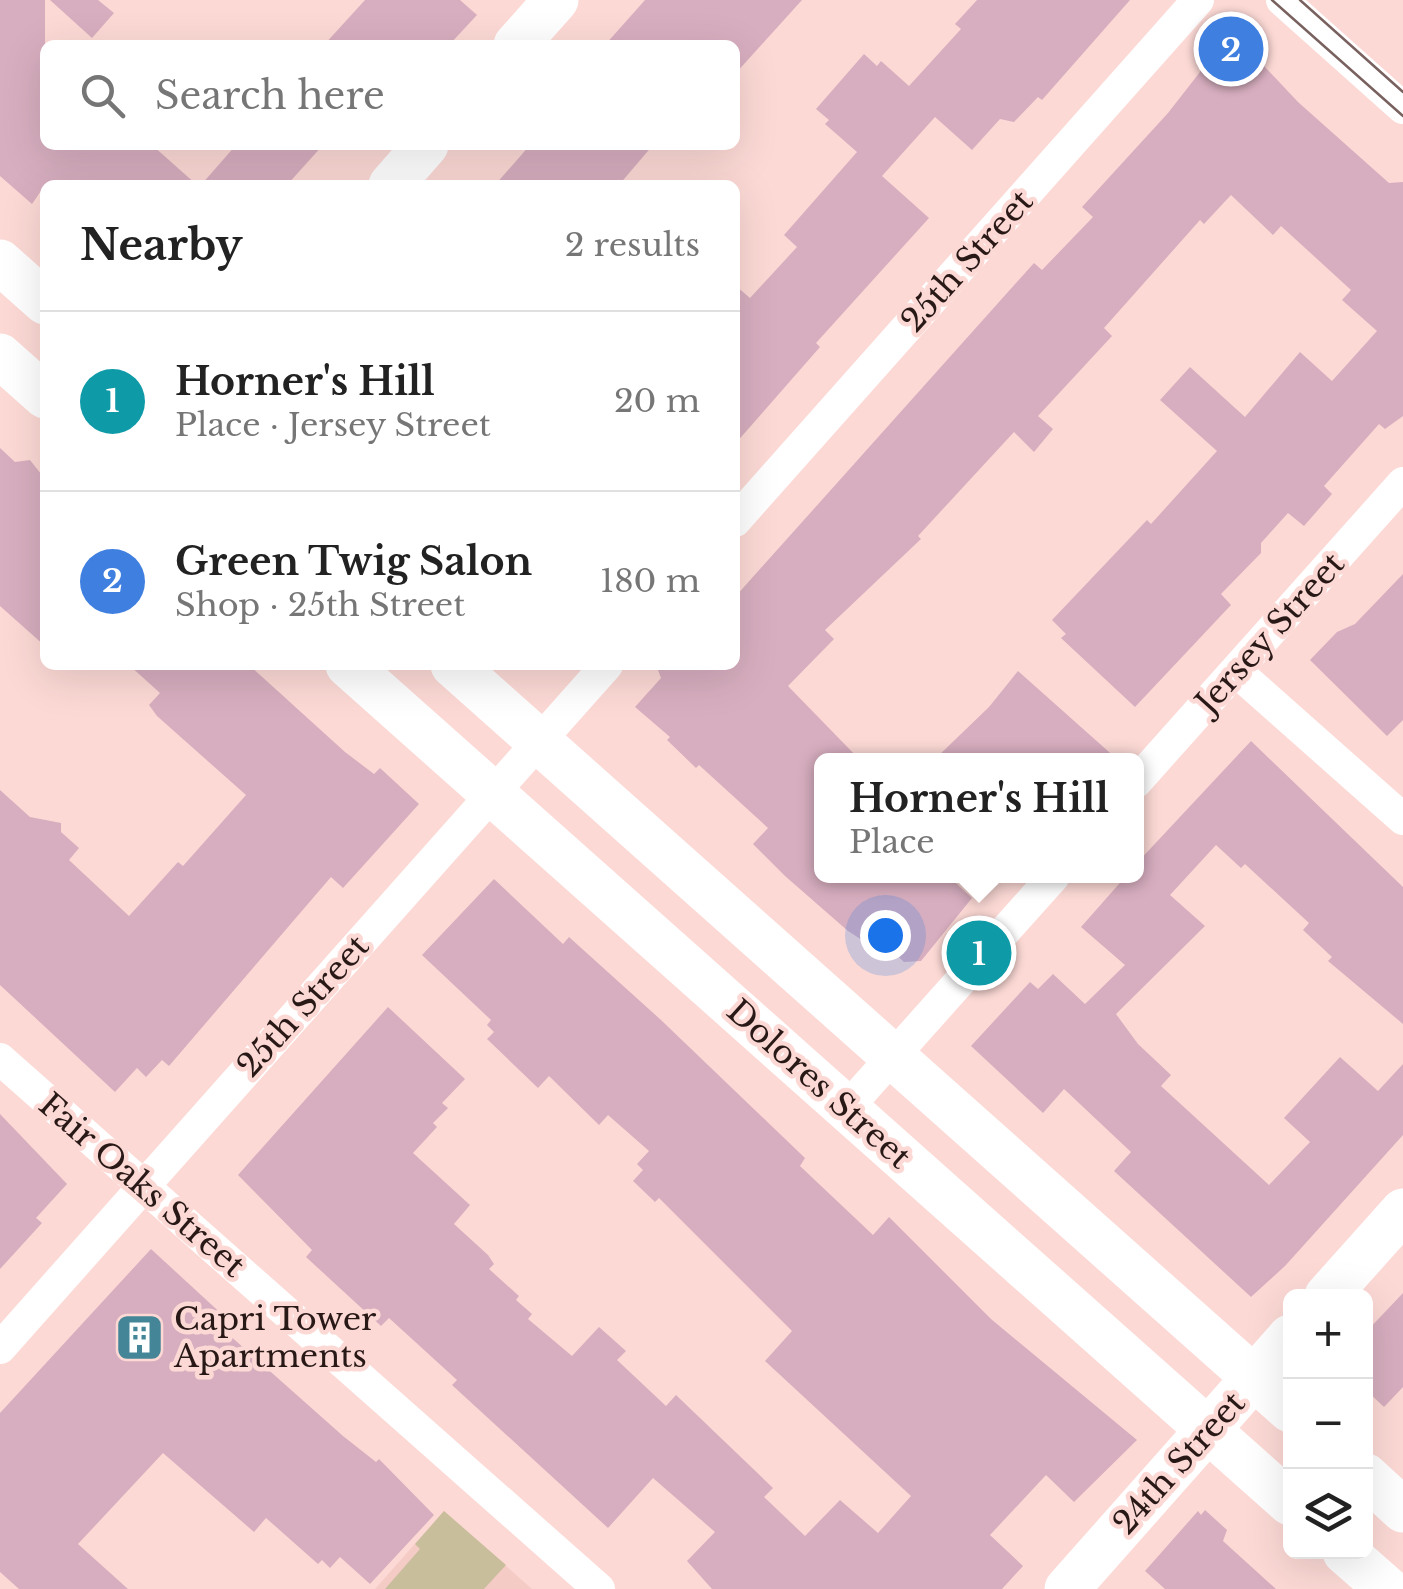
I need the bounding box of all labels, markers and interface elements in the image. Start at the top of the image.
pin: 2 [1198,12,1264,86]
search box [40,40,740,150]
icon: search [75,68,130,123]
text: Search here [155,72,385,119]
street label: 25th Street [893,182,1041,340]
text: Nearby [80,219,243,271]
text: 2 results [565,225,700,265]
text: Horner's Hill [175,358,435,405]
text: 1 [106,381,119,421]
text: 20 m [614,381,700,421]
text: Place · Jersey Street [175,405,491,445]
text: Green Twig Salon [175,538,532,585]
street label: Jersey Street [1185,544,1353,725]
text: 2 [102,561,123,601]
text: 180 m [600,561,700,601]
text: Shop · 25th Street [175,585,465,625]
popup [814,753,1144,883]
text: Horner's Hill [849,775,1109,822]
text: Place [849,822,935,862]
your location [860,910,911,961]
pin: 1 [946,916,1012,990]
street label: 25th Street [229,927,377,1085]
street label: Dolores Street [719,991,919,1177]
street label: Fair Oaks Street [31,1085,253,1285]
map controls [1283,1289,1373,1559]
button: + [1283,1289,1373,1379]
place label: Capri Tower Apartments [173,1299,377,1376]
building icon: Capri Tower Apartments [113,1311,165,1363]
button: − [1283,1379,1373,1469]
street label: 24th Street [1105,1383,1253,1543]
button: layers [1283,1469,1373,1559]

